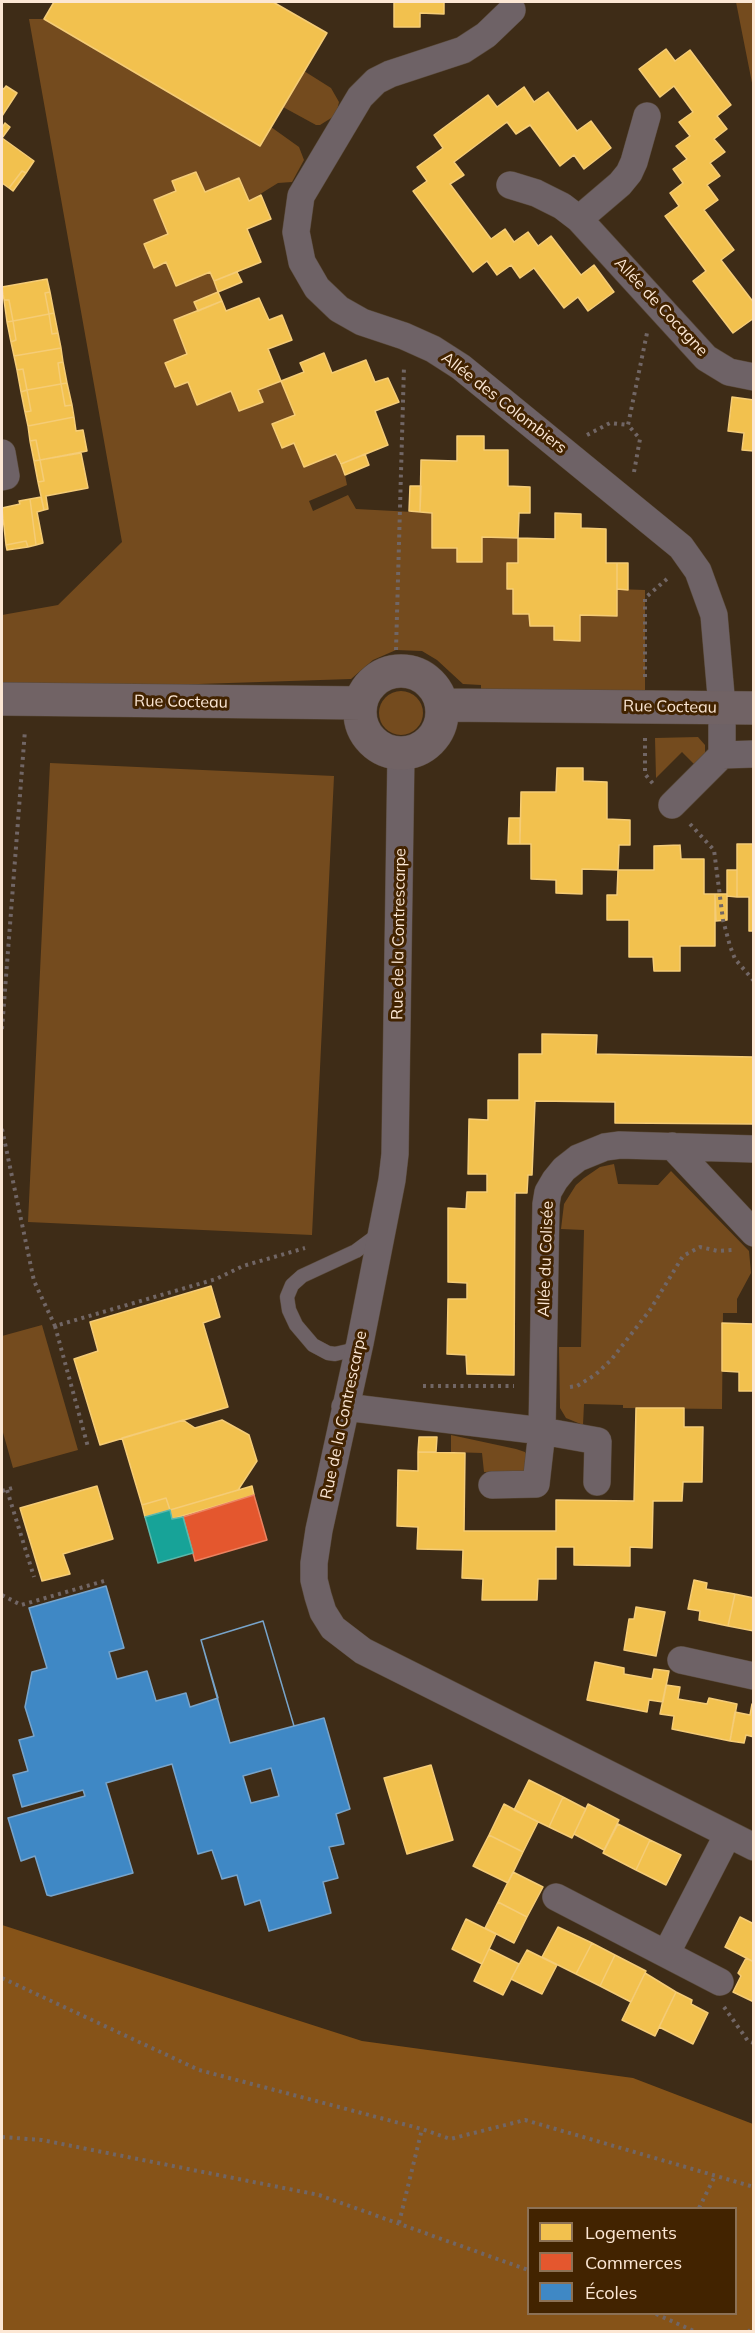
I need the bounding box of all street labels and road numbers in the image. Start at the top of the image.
street label: Allée de Cocagne [610,254,712,360]
street label: Allée des Colombiers [438,348,570,458]
street label: Rue Cocteau [134,692,228,712]
street label: Rue Cocteau [623,697,717,717]
street label: Rue de la Contrescarpe [388,848,410,1020]
street label: Allée du Colisée [534,1200,558,1318]
street label: Rue de la Contrescarpe [317,1329,371,1501]

